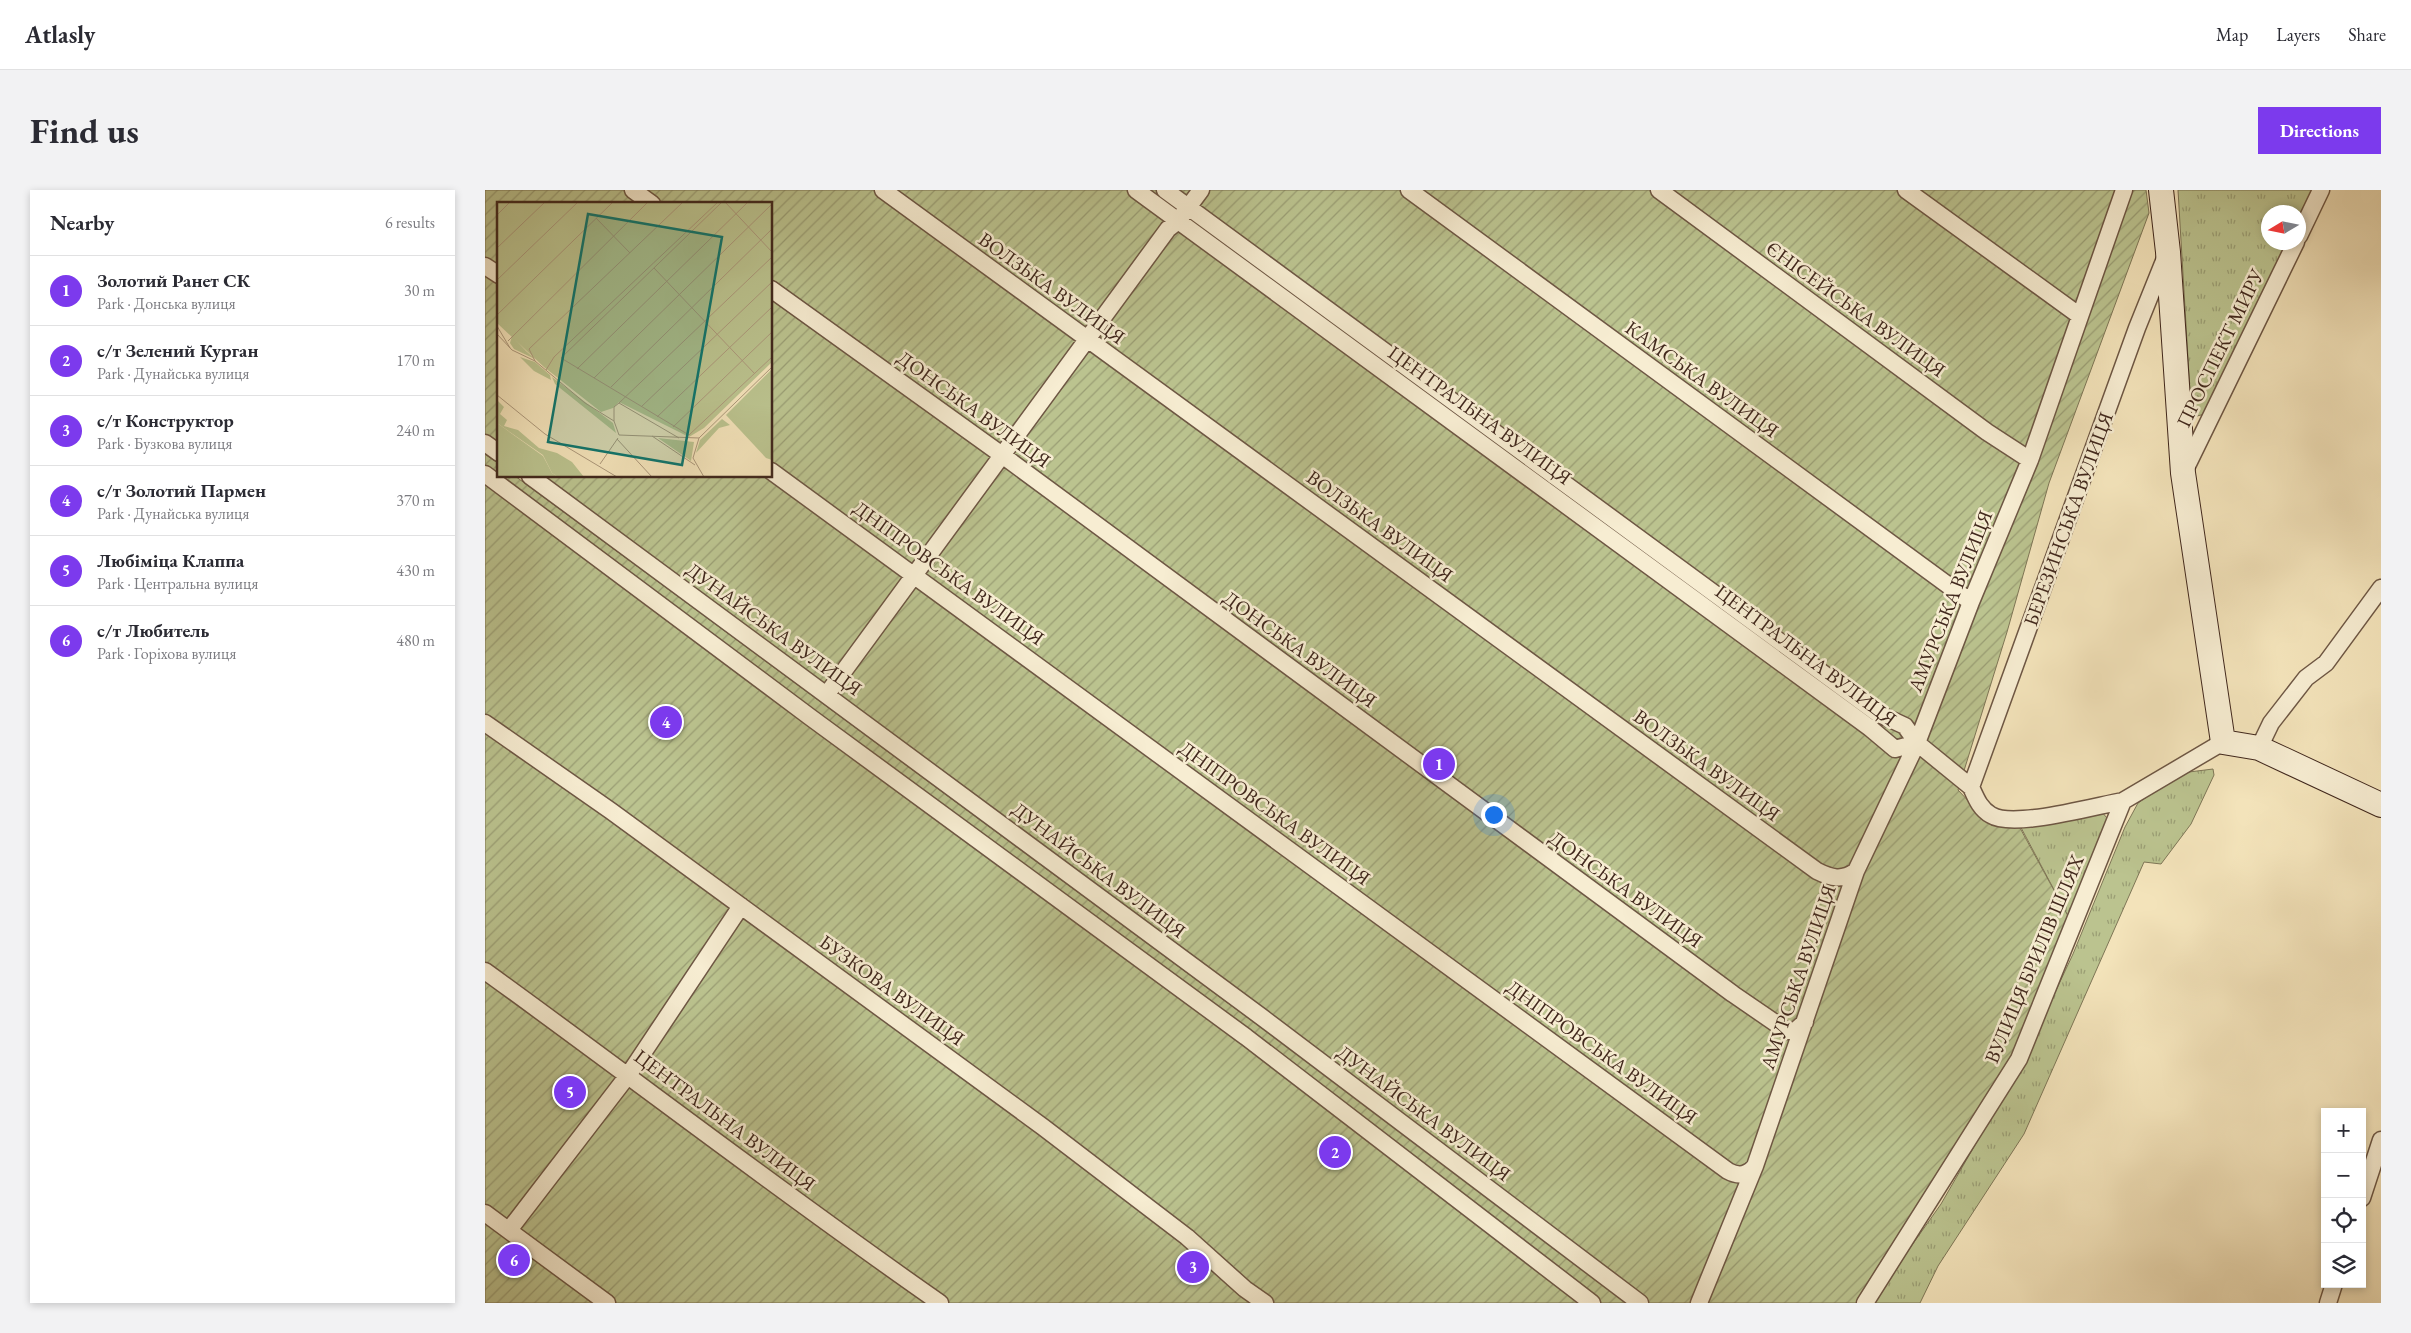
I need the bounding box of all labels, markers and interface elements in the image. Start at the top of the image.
text: Atlasly [25,19,95,50]
text: Map [2216,23,2248,46]
text: Layers [2276,23,2320,46]
text: Share [2348,23,2386,46]
button: Directions [2258,107,2381,154]
text: Find us [30,108,139,153]
inset map [497,202,773,478]
north arrow [2261,205,2306,250]
text: Nearby [50,209,114,236]
text: 6 results [385,212,435,233]
street label: ВОЛЗЬКА ВУЛИЦЯ [974,226,1130,350]
street label: ЄНІСЕЙСЬКА ВУЛИЦЯ [1761,235,1951,383]
street label: ПРОСПЕКТ МИРУ [2170,264,2270,432]
text: Золотий Ранет СК [97,268,250,293]
text: 1 [62,280,70,301]
text: 30 m [404,280,435,301]
text: Park · Донська вулиця [97,293,236,314]
street label: КАМСЬКА ВУЛИЦЯ [1620,315,1784,443]
text: с/т Зелений Курган [97,338,258,363]
street label: ЦЕНТРАЛЬНА ВУЛИЦЯ [1383,340,1577,490]
street label: ДОНСЬКА ВУЛИЦЯ [892,344,1056,474]
text: 2 [62,350,70,371]
text: 170 m [396,350,435,371]
text: Park · Дунайська вулиця [97,363,249,384]
text: с/т Конструктор [97,408,234,433]
street label: БЕРЕЗИНСЬКА ВУЛИЦЯ [2017,408,2119,630]
text: 3 [62,420,70,441]
text: 240 m [396,420,435,441]
text: Park · Бузкова вулиця [97,433,232,454]
street label: ВОЛЗЬКА ВУЛИЦЯ [1302,464,1458,588]
text: с/т Золотий Пармен [97,478,266,503]
text: 4 [62,490,70,511]
text: 370 m [396,490,435,511]
street label: ДНІПРОВСЬКА ВУЛИЦЯ [848,495,1050,651]
text: Park · Дунайська вулиця [97,503,249,524]
street label: АМУРСЬКА ВУЛИЦЯ [1901,506,1998,697]
text: Любіміца Клаппа [97,548,244,573]
street label: ДУНАЙСЬКА ВУЛИЦЯ [681,556,867,702]
text: 5 [62,560,70,581]
text: 430 m [396,560,435,581]
text: Park · Центральна вулиця [97,573,258,594]
street label: ЦЕНТРАЛЬНА ВУЛИЦЯ [1710,578,1902,732]
street label: ДОНСЬКА ВУЛИЦЯ [1218,584,1382,714]
text: с/т Любитель [97,618,209,643]
text: 6 [62,630,70,651]
text: 480 m [396,630,435,651]
text: Park · Горіхова вулиця [97,643,236,664]
pin: 4 [650,703,682,741]
street label: ВОЛЗЬКА ВУЛИЦЯ [1629,703,1785,827]
street label: ДНІПРОВСЬКА ВУЛИЦЯ [1174,735,1376,891]
pin: 1 [1423,745,1455,783]
street label: ДУНАЙСЬКА ВУЛИЦЯ [1007,796,1191,944]
your location [1481,802,1507,828]
street label: ДОНСЬКА ВУЛИЦЯ [1544,824,1708,954]
street label: ВУЛИЦЯ БРИЛІВ ШЛЯХ [1978,851,2090,1067]
street label: АМУРСЬКА ВУЛИЦЯ [1754,881,1842,1074]
street label: БУЗКОВА ВУЛИЦЯ [814,929,970,1051]
street label: ДНІПРОВСЬКА ВУЛИЦЯ [1501,974,1703,1130]
street label: ДУНАЙСЬКА ВУЛИЦЯ [1332,1039,1516,1187]
street label: ЦЕНТРАЛЬНА ВУЛИЦЯ [629,1043,821,1197]
pin: 5 [554,1073,586,1111]
map controls [2321,1108,2366,1288]
button: + [2321,1108,2366,1153]
pin: 2 [1319,1133,1351,1171]
button: − [2321,1153,2366,1198]
button: locate [2321,1198,2366,1243]
pin: 6 [498,1241,530,1279]
button: layers [2321,1243,2366,1288]
pin: 3 [1177,1248,1209,1286]

